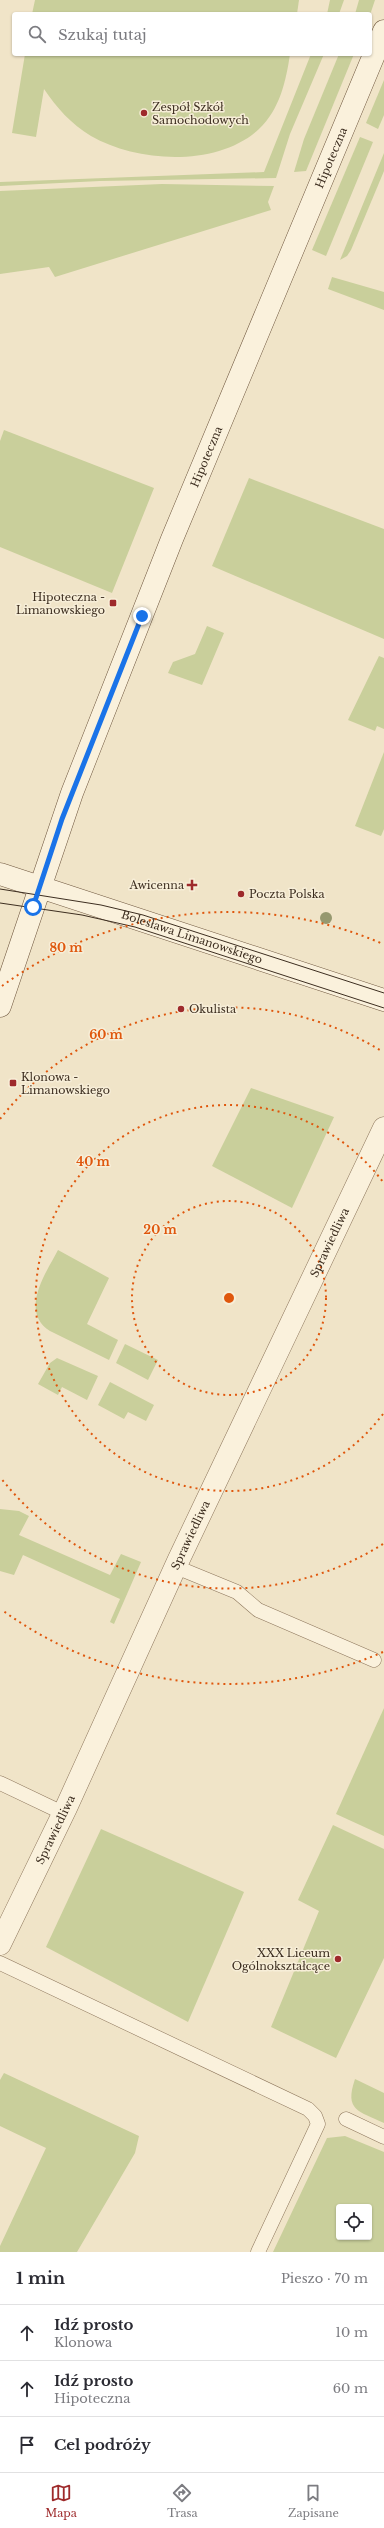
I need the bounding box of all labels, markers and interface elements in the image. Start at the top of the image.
search box [12,12,372,56]
icon: search [26,23,48,45]
text: Szukaj tutaj [58,25,147,44]
place label: Zespół Szkół Samochodowych [152,100,249,127]
marker: Zespół Szkół Samochodowych [139,108,149,118]
street label: Hipoteczna [312,124,350,190]
street label: Hipoteczna [187,423,226,489]
place label: Hipoteczna - Limanowskiego [16,590,105,617]
marker: Hipoteczna - Limanowskiego [108,598,118,608]
route end [133,607,151,625]
place label: Awicenna [128,878,185,892]
marker: Awicenna [187,880,197,890]
place label: Poczta Polska [249,887,325,901]
marker: Poczta Polska [236,889,246,899]
route start [24,898,42,916]
street label: Bolesława Limanowskiego [120,907,264,967]
text: 80 m [49,940,83,955]
place label: Okulista [189,1002,237,1016]
marker: Okulista [176,1004,186,1014]
text: 60 m [89,1027,124,1042]
place label: Klonowa - Limanowskiego [21,1070,110,1097]
marker: Klonowa - Limanowskiego [8,1078,18,1088]
text: 40 m [76,1154,110,1169]
street label: Sprawiedliwa [307,1205,352,1280]
text: 20 m [143,1222,177,1237]
centre of rings [222,1291,236,1305]
street label: Sprawiedliwa [168,1497,213,1572]
street label: Sprawiedliwa [33,1792,78,1867]
place label: XXX Liceum Ogólnokształcące [232,1946,330,1973]
marker: XXX Liceum Ogólnokształcące [333,1954,343,1964]
map controls [336,2204,372,2240]
button: locate [336,2204,372,2240]
text: 1 min [16,2268,65,2289]
text: Pieszo · 70 m [281,2270,368,2287]
text: Idź prosto [54,2315,133,2334]
icon: ahead [16,2322,38,2344]
text: 10 m [335,2324,368,2341]
text: Klonowa [54,2334,112,2351]
text: Idź prosto [54,2371,133,2390]
icon: ahead [16,2378,38,2400]
text: 60 m [333,2380,368,2397]
text: Hipoteczna [54,2390,131,2407]
icon: arrive [16,2434,38,2456]
text: Cel podróży [54,2435,151,2454]
tab: Mapa [45,2482,77,2520]
tab: Trasa [167,2482,198,2520]
tab: Zapisane [288,2482,339,2520]

